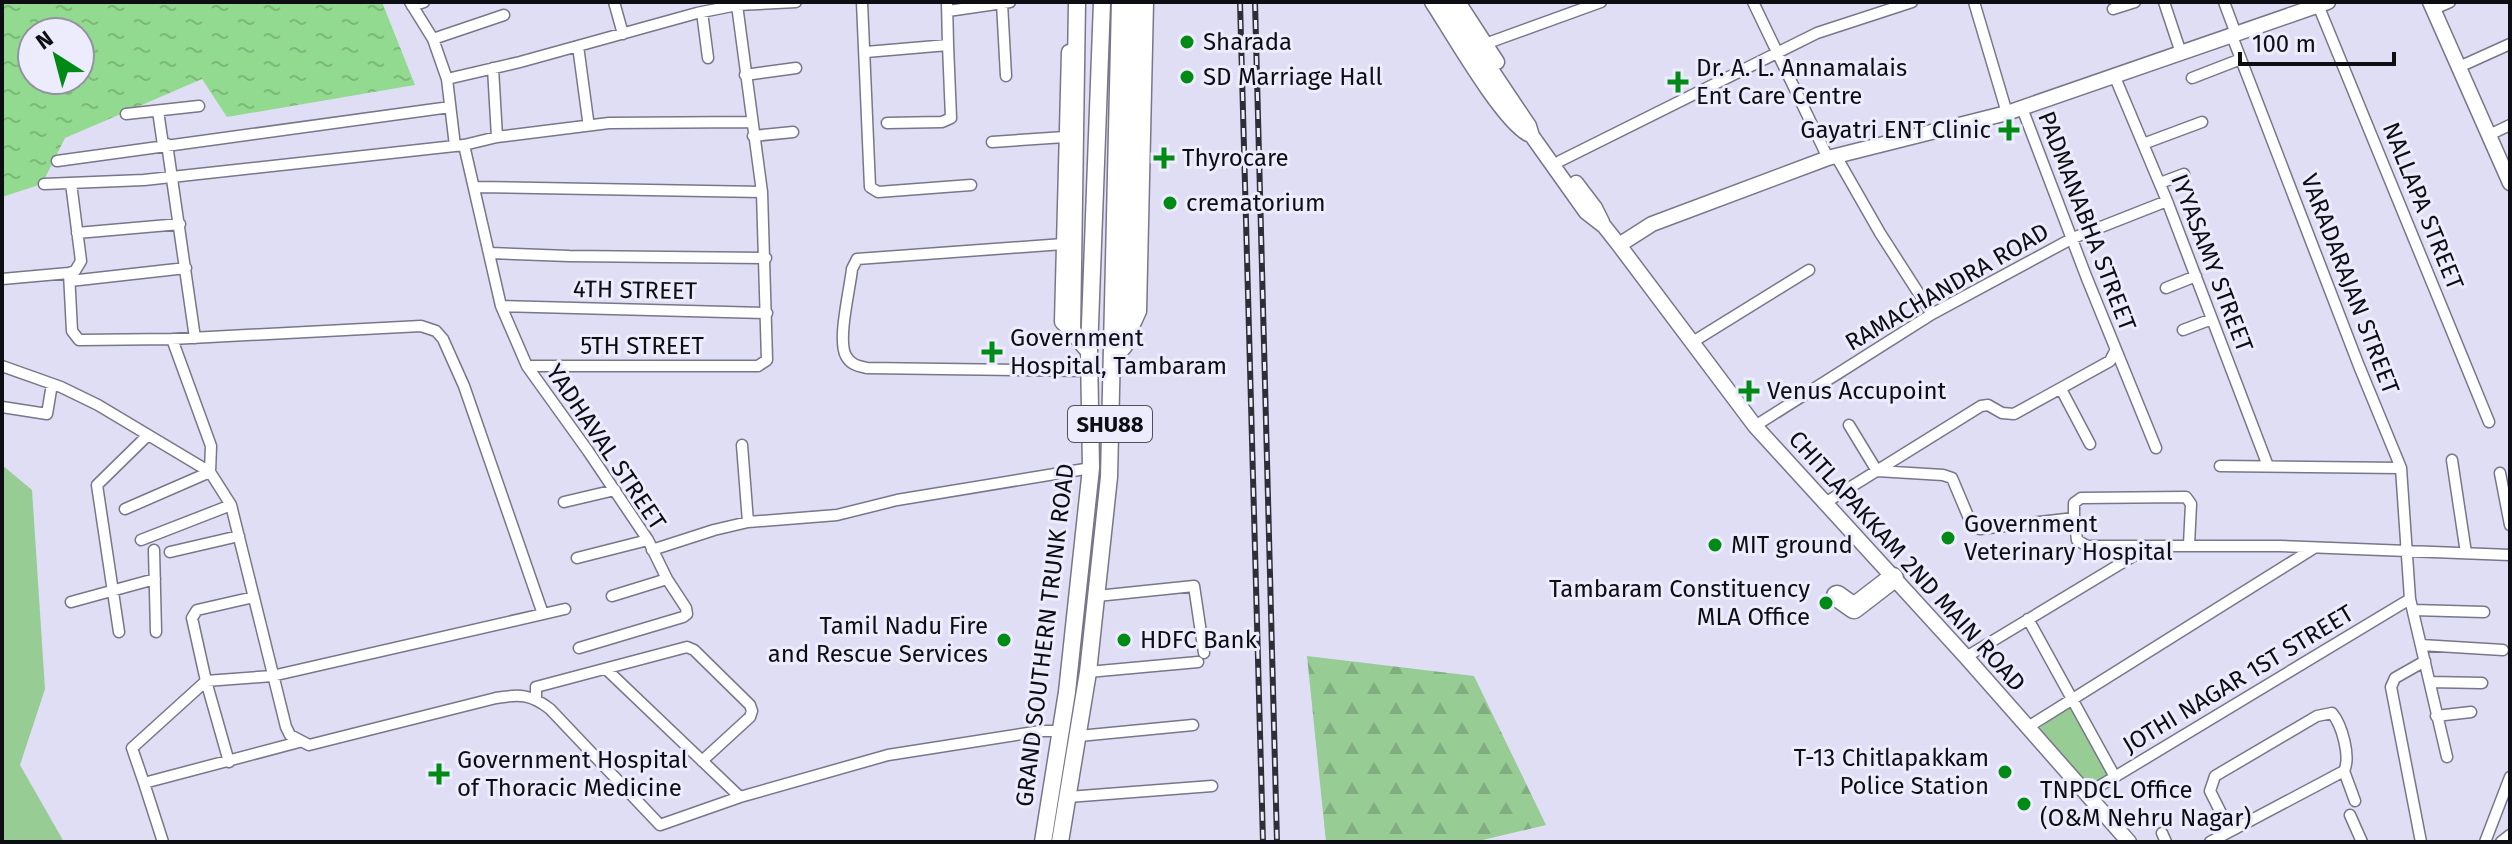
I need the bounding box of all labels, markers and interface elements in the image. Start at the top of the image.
north arrow [16,16,96,96]
scale bar [2240,16,2394,66]
text: N [31,25,58,55]
place label: Sharada [1203,28,1292,56]
text: 100 m [2252,30,2316,58]
marker: Sharada [1178,33,1196,51]
place label: Dr. A. L. Annamalais Ent Care Centre [1696,54,1907,110]
place label: SD Marriage Hall [1203,63,1382,91]
marker: SD Marriage Hall [1178,68,1196,86]
marker: Dr. A. L. Annamalais Ent Care Centre [1667,71,1689,93]
street label: PADMANABHA STREET [2032,107,2142,335]
place label: Gayatri ENT Clinic [1800,116,1991,144]
street label: NALLAPA STREET [2377,118,2470,294]
marker: Gayatri ENT Clinic [1998,119,2020,141]
place label: Thyrocare [1182,144,1289,172]
marker: Thyrocare [1153,147,1175,169]
street label: IYYASAMY STREET [2165,170,2259,356]
street label: VARADARAJAN STREET [2295,170,2405,399]
place label: crematorium [1186,189,1326,217]
marker: crematorium [1161,194,1179,212]
street label: RAMACHANDRA ROAD [1840,217,2054,357]
street label: 4TH STREET [573,275,698,305]
place label: Government Hospital, Tambaram [1010,324,1227,380]
street label: 5TH STREET [580,332,704,360]
marker: Government Hospital, Tambaram [981,341,1003,363]
street label: YADHAVAL STREET [540,359,672,536]
place label: Venus Accupoint [1767,377,1946,405]
marker: Venus Accupoint [1738,380,1760,402]
road number: SHU88 [1068,406,1152,442]
street label: CHITLAPAKKAM 2ND MAIN ROAD [1783,425,2031,697]
street label: GRAND SOUTHERN TRUNK ROAD [1010,462,1080,808]
place label: Government Veterinary Hospital [1964,510,2173,566]
marker: Government Veterinary Hospital [1939,529,1957,547]
place label: MIT ground [1731,531,1853,559]
marker: MIT ground [1706,536,1724,554]
place label: Tambaram Constituency MLA Office [1549,575,1810,631]
marker: Tambaram Constituency MLA Office [1817,594,1835,612]
street label: JOTHI NAGAR 1ST STREET [2118,599,2359,759]
place label: Tamil Nadu Fire and Rescue Services [768,612,988,668]
place label: HDFC Bank [1140,626,1258,654]
marker: Tamil Nadu Fire and Rescue Services [995,631,1013,649]
marker: HDFC Bank [1115,631,1133,649]
place label: T-13 Chitlapakkam Police Station [1794,744,1989,800]
place label: Government Hospital of Thoracic Medicine [457,746,688,802]
marker: Government Hospital of Thoracic Medicine [428,763,450,785]
marker: T-13 Chitlapakkam Police Station [1996,763,2014,781]
place label: TNPDCL Office (O&M Nehru Nagar) [2040,776,2251,832]
marker: TNPDCL Office (O&M Nehru Nagar) [2015,795,2033,813]

